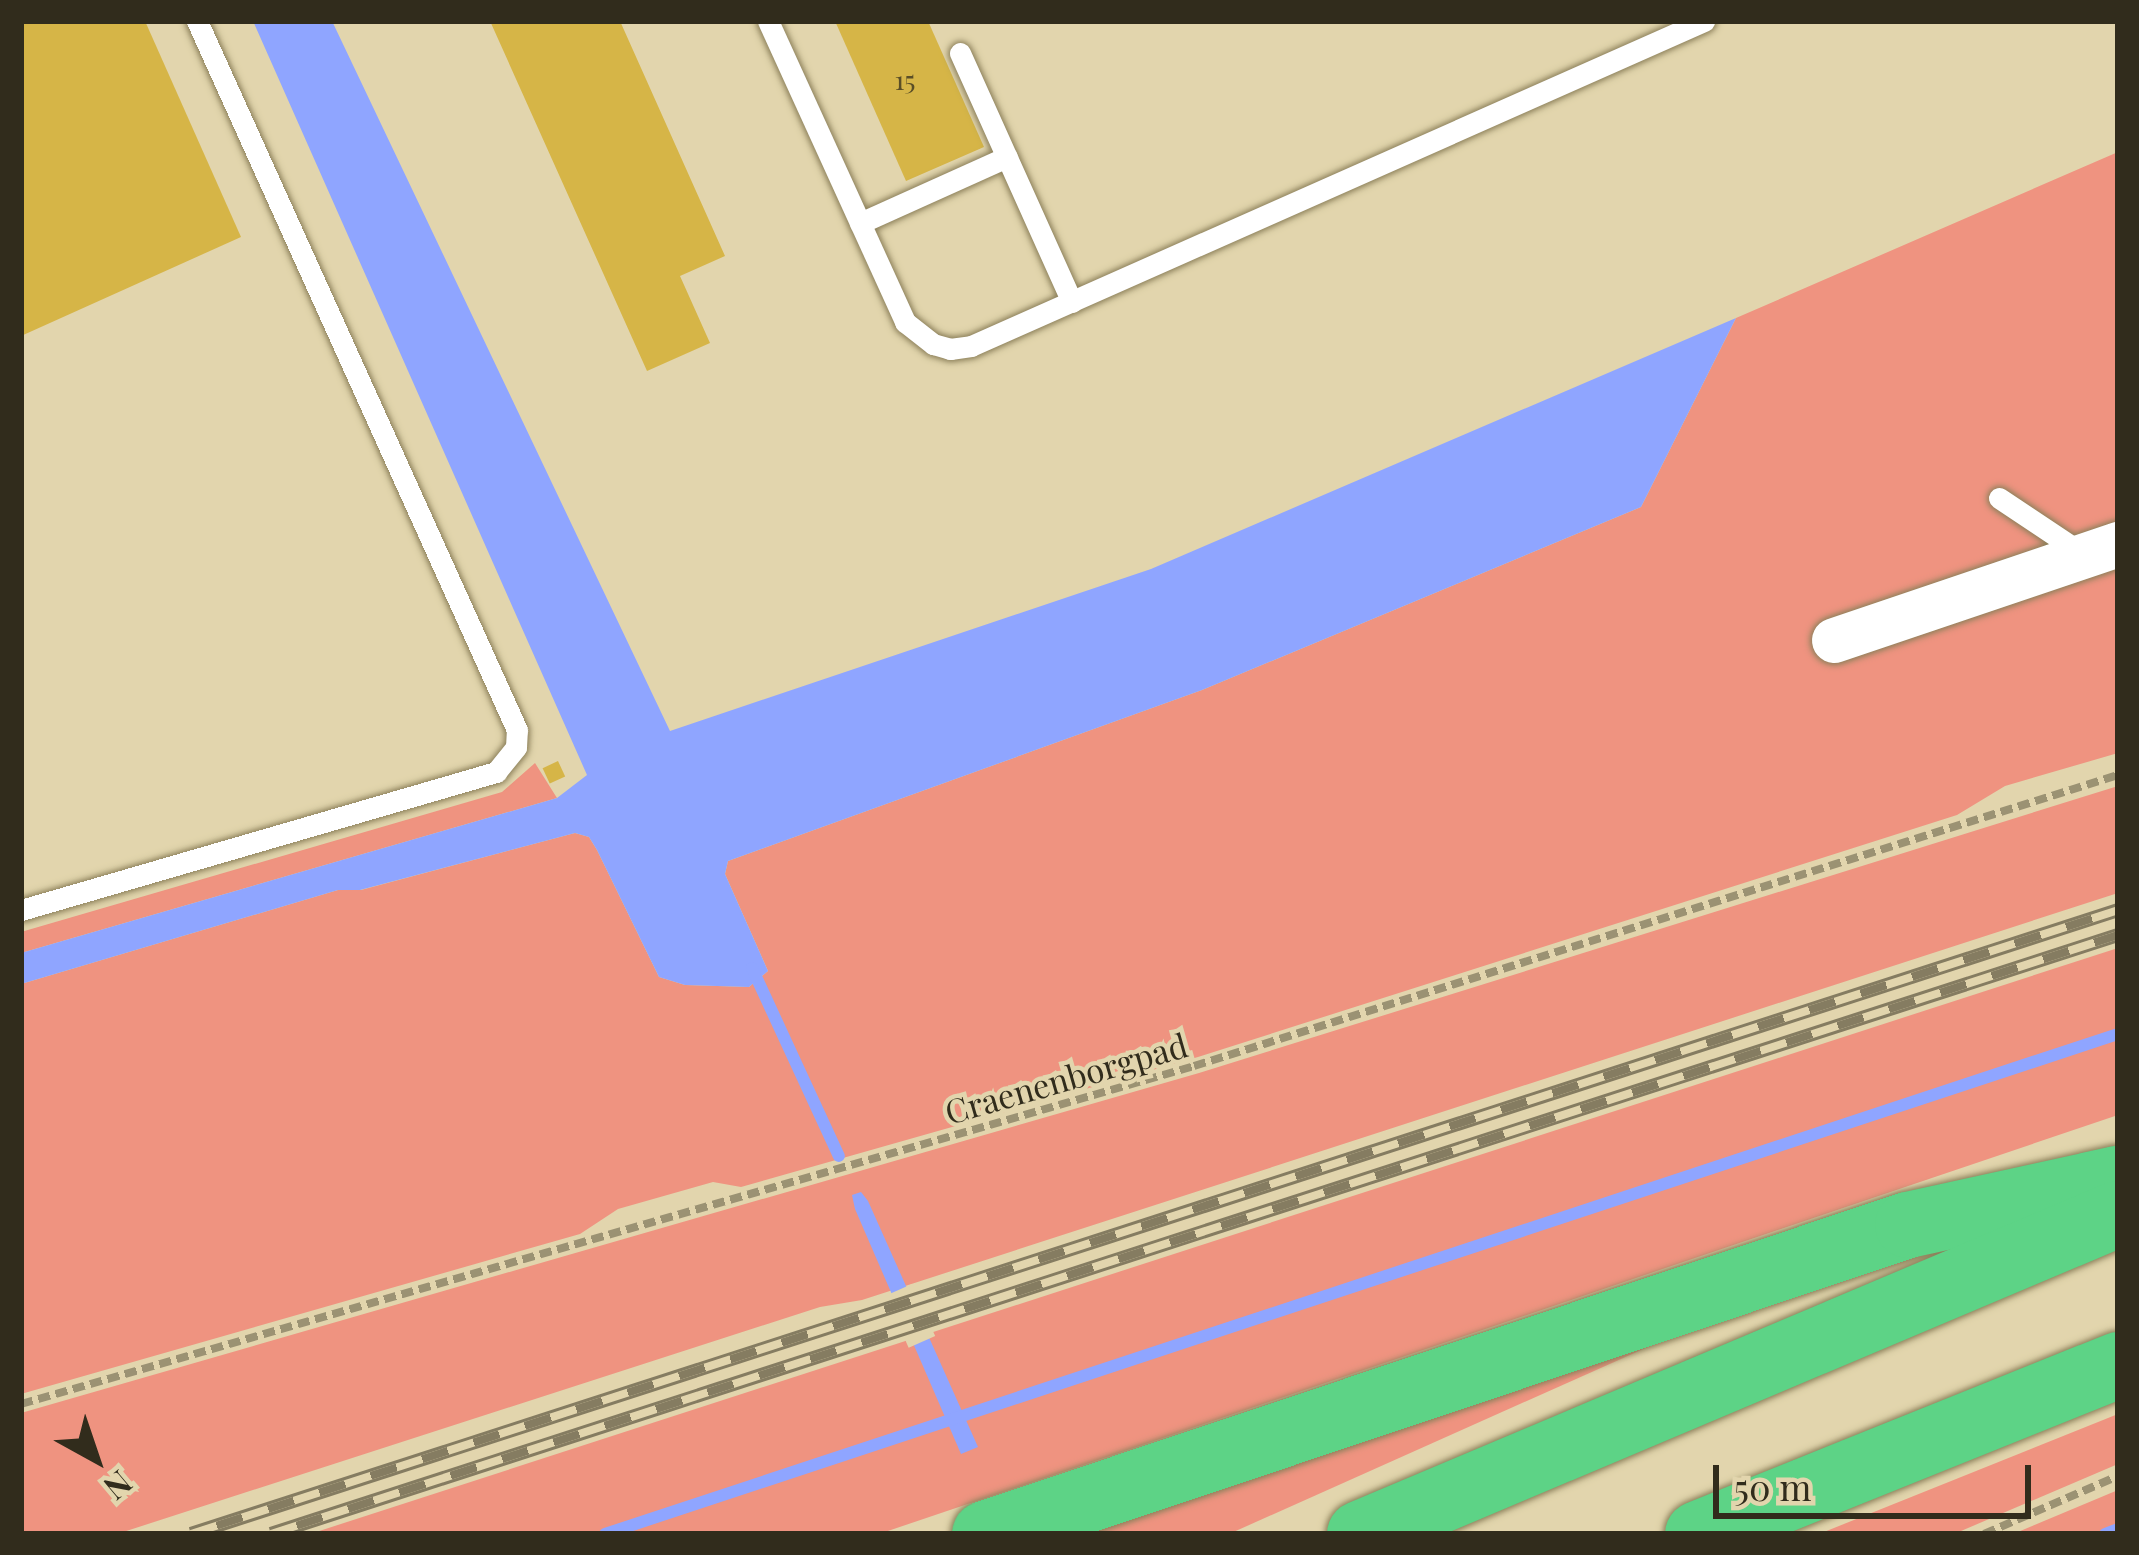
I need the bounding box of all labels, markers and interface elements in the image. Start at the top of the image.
house number: 15 [895,64,915,96]
street label: Craenenborgpad [940,1024,1192,1132]
north arrow [36,1399,156,1519]
scale bar [1719,1441,2037,1515]
text: N [96,1462,142,1511]
text: 50 m [1734,1462,1811,1510]

